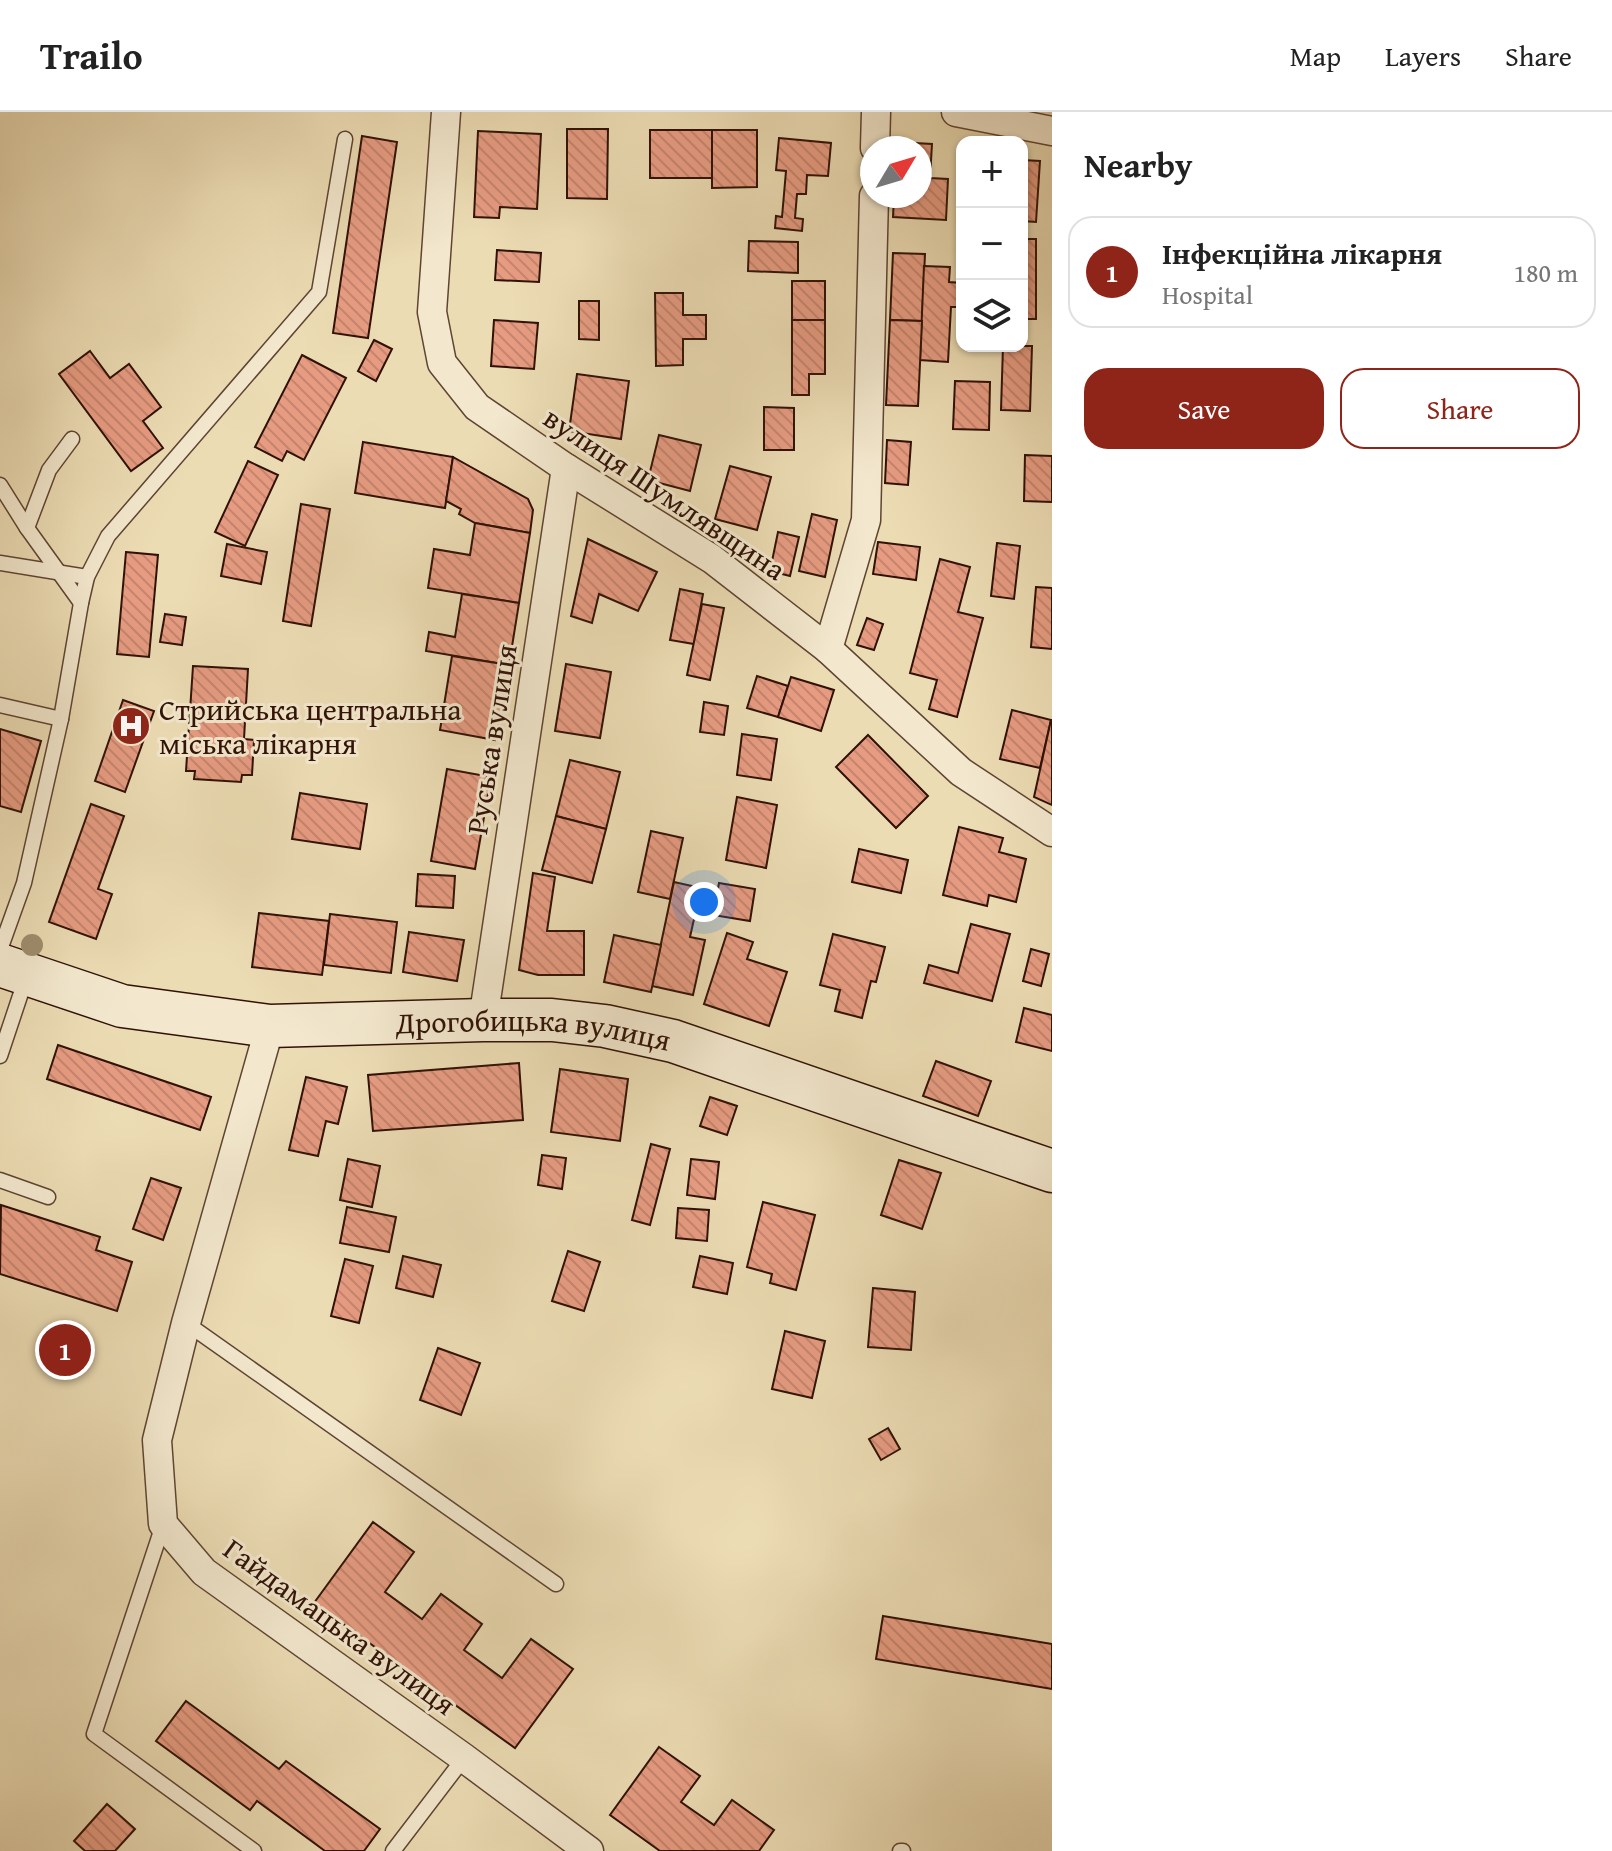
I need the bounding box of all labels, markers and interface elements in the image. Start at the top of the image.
text: Trailo [40,27,143,83]
text: Map [1290,35,1341,76]
text: Layers [1385,35,1461,76]
text: Share [1505,35,1572,76]
north arrow [860,136,932,208]
map controls [956,136,1028,352]
button: + [956,136,1028,208]
text: Nearby [1084,140,1193,189]
button: − [956,208,1028,280]
text: Інфекційна лікарня [1162,231,1442,275]
text: 1 [1105,253,1119,292]
text: 180 m [1513,253,1578,292]
text: Hospital [1162,275,1253,314]
button: layers [956,280,1028,352]
button: Save [1084,368,1324,449]
button: Share [1340,368,1580,449]
street label: вулиця Шумлявщина [535,395,796,591]
street label: Руська вулиця [454,641,528,837]
place label: Стрийська центральна міська лікарня [159,687,462,765]
hospital icon: Стрийська центральна міська лікарня [110,705,152,747]
your location [684,882,724,922]
street label: Дрогобицька вулиця [394,998,675,1062]
pin: 1 [39,1320,91,1380]
street label: Гайдамацька вулиця [215,1527,465,1725]

